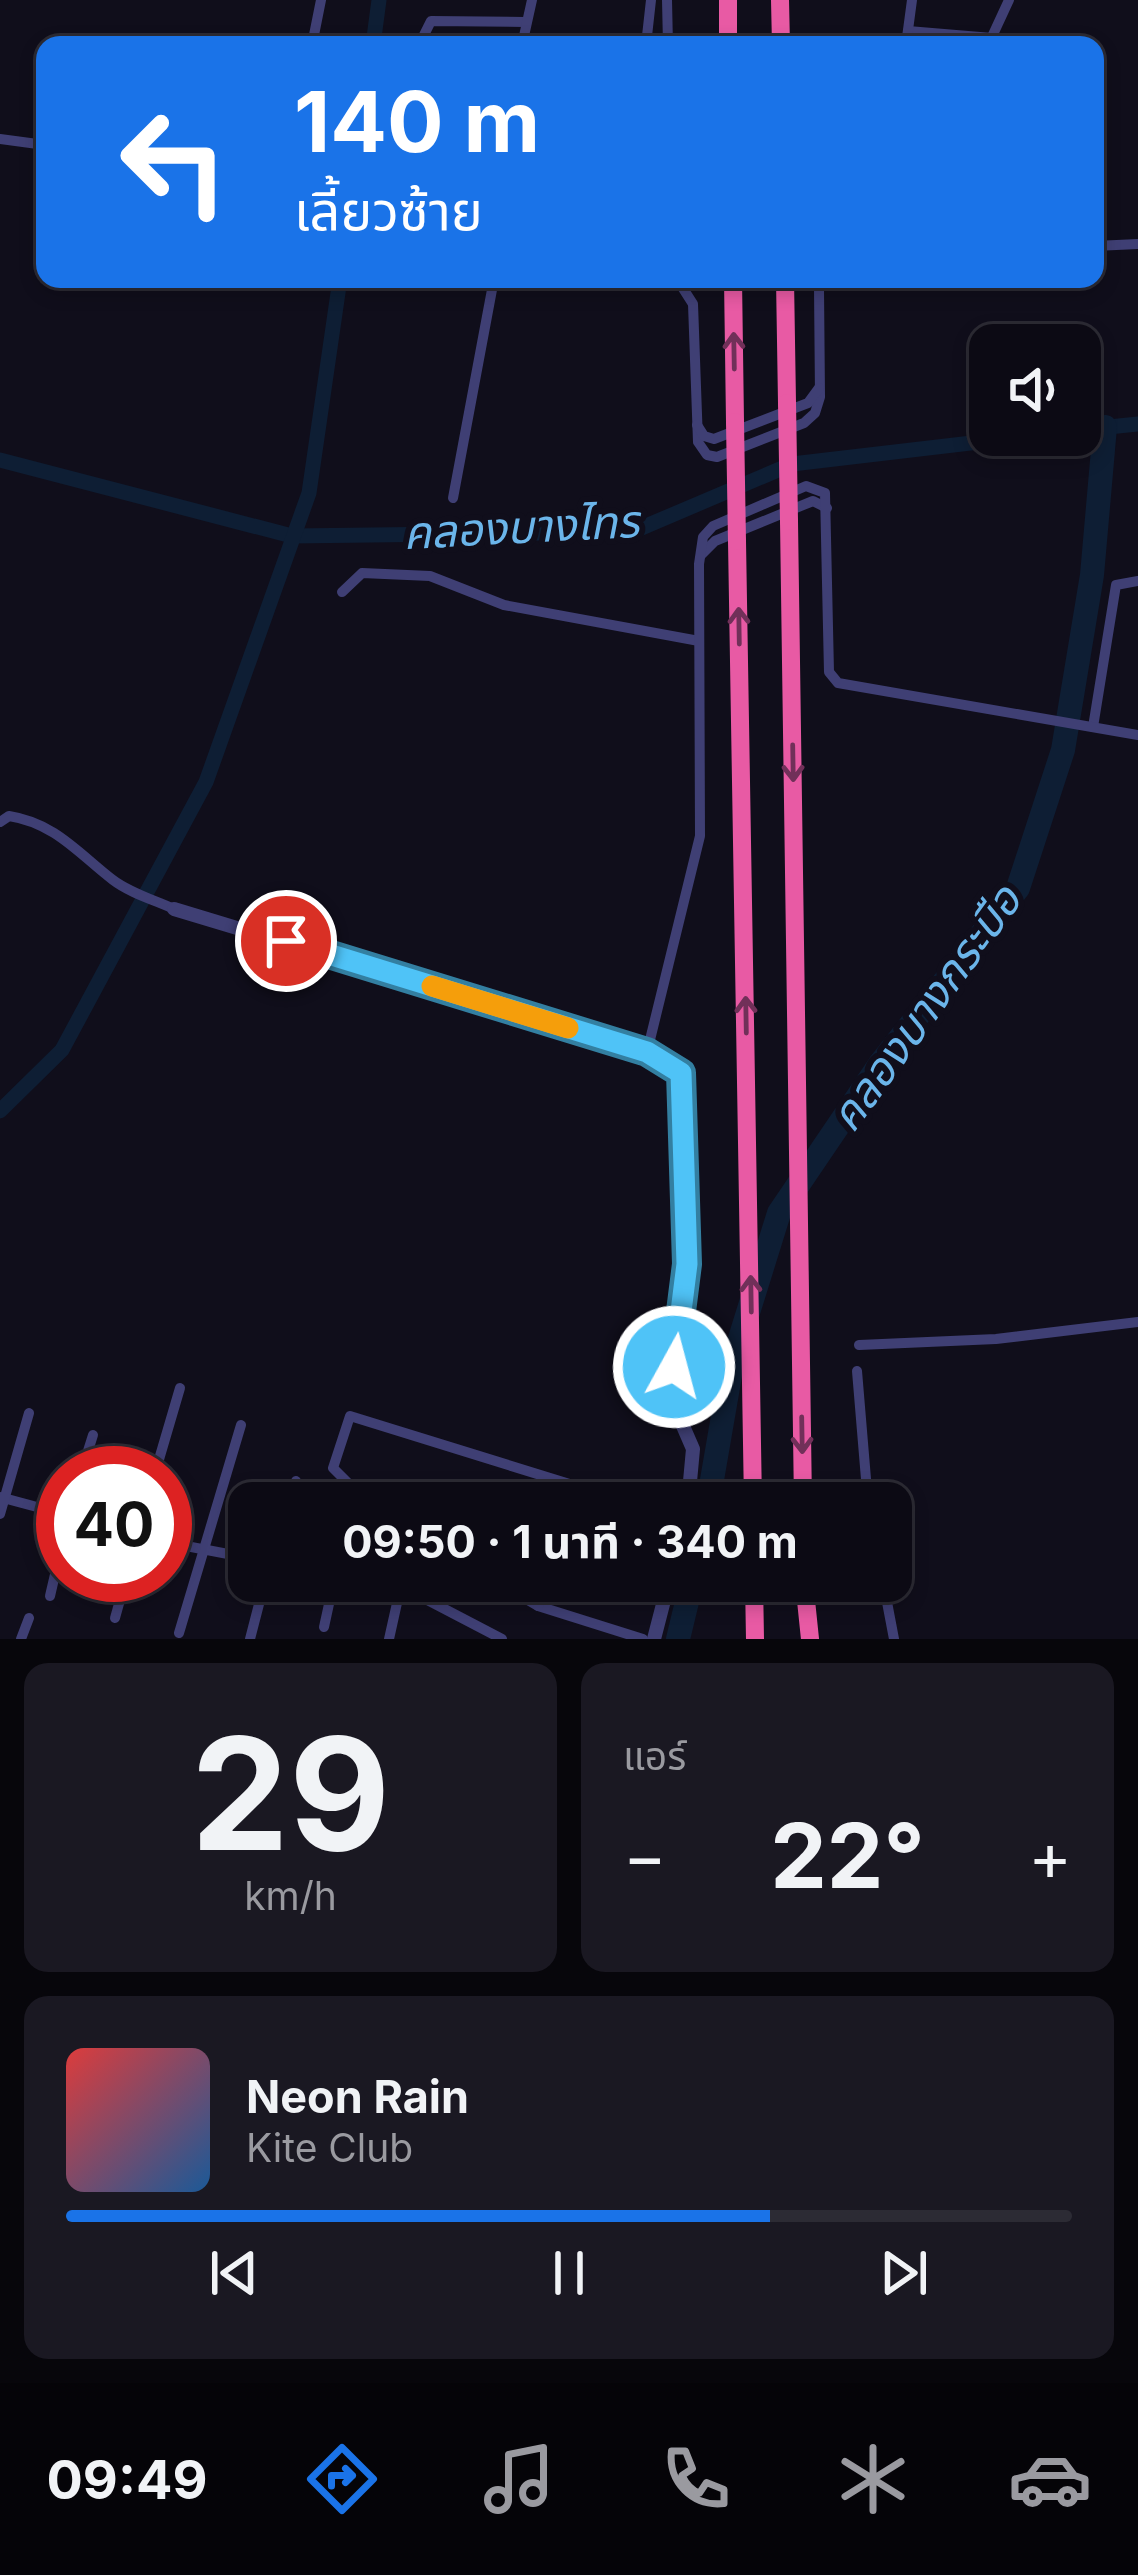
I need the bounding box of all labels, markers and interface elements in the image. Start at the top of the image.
text: 140 m [294,71,540,172]
icon: left [96,84,252,240]
text: เลี้ยวซ้าย [294,178,483,243]
map controls [969,324,1101,456]
button: sound [969,324,1101,456]
one-way arrow [722,332,745,371]
water label: คลองบางไทร [402,493,643,560]
one-way arrow [728,607,750,646]
one-way arrow [781,743,804,782]
water label: คลองบางกระบือ [817,872,1033,1141]
pin [235,890,337,992]
icon: arrive [253,908,319,974]
one-way arrow [735,996,758,1035]
one-way arrow [740,1275,763,1314]
position arrow [611,1304,737,1430]
one-way arrow [790,1415,813,1454]
speed limit sign: 40 [36,1446,192,1602]
text: 09:50 · 1 นาที · 340 m [342,1514,798,1569]
text: 29 [191,1699,390,1888]
text: แอร์ [623,1732,686,1779]
text: 22° [770,1801,925,1910]
text: − [623,1816,667,1896]
text: + [1028,1816,1072,1896]
text: km/h [244,1872,337,1919]
text: Neon Rain [246,2069,469,2124]
text: Kite Club [246,2124,413,2171]
icon: previous [201,2240,267,2306]
icon: pause [536,2240,602,2306]
icon: next [871,2240,937,2306]
icon: directions [300,2437,384,2521]
icon: music [477,2437,561,2521]
icon: phone [654,2437,738,2521]
icon: climate [831,2437,915,2521]
icon: car [1008,2437,1092,2521]
text: 09:49 [46,2447,208,2512]

